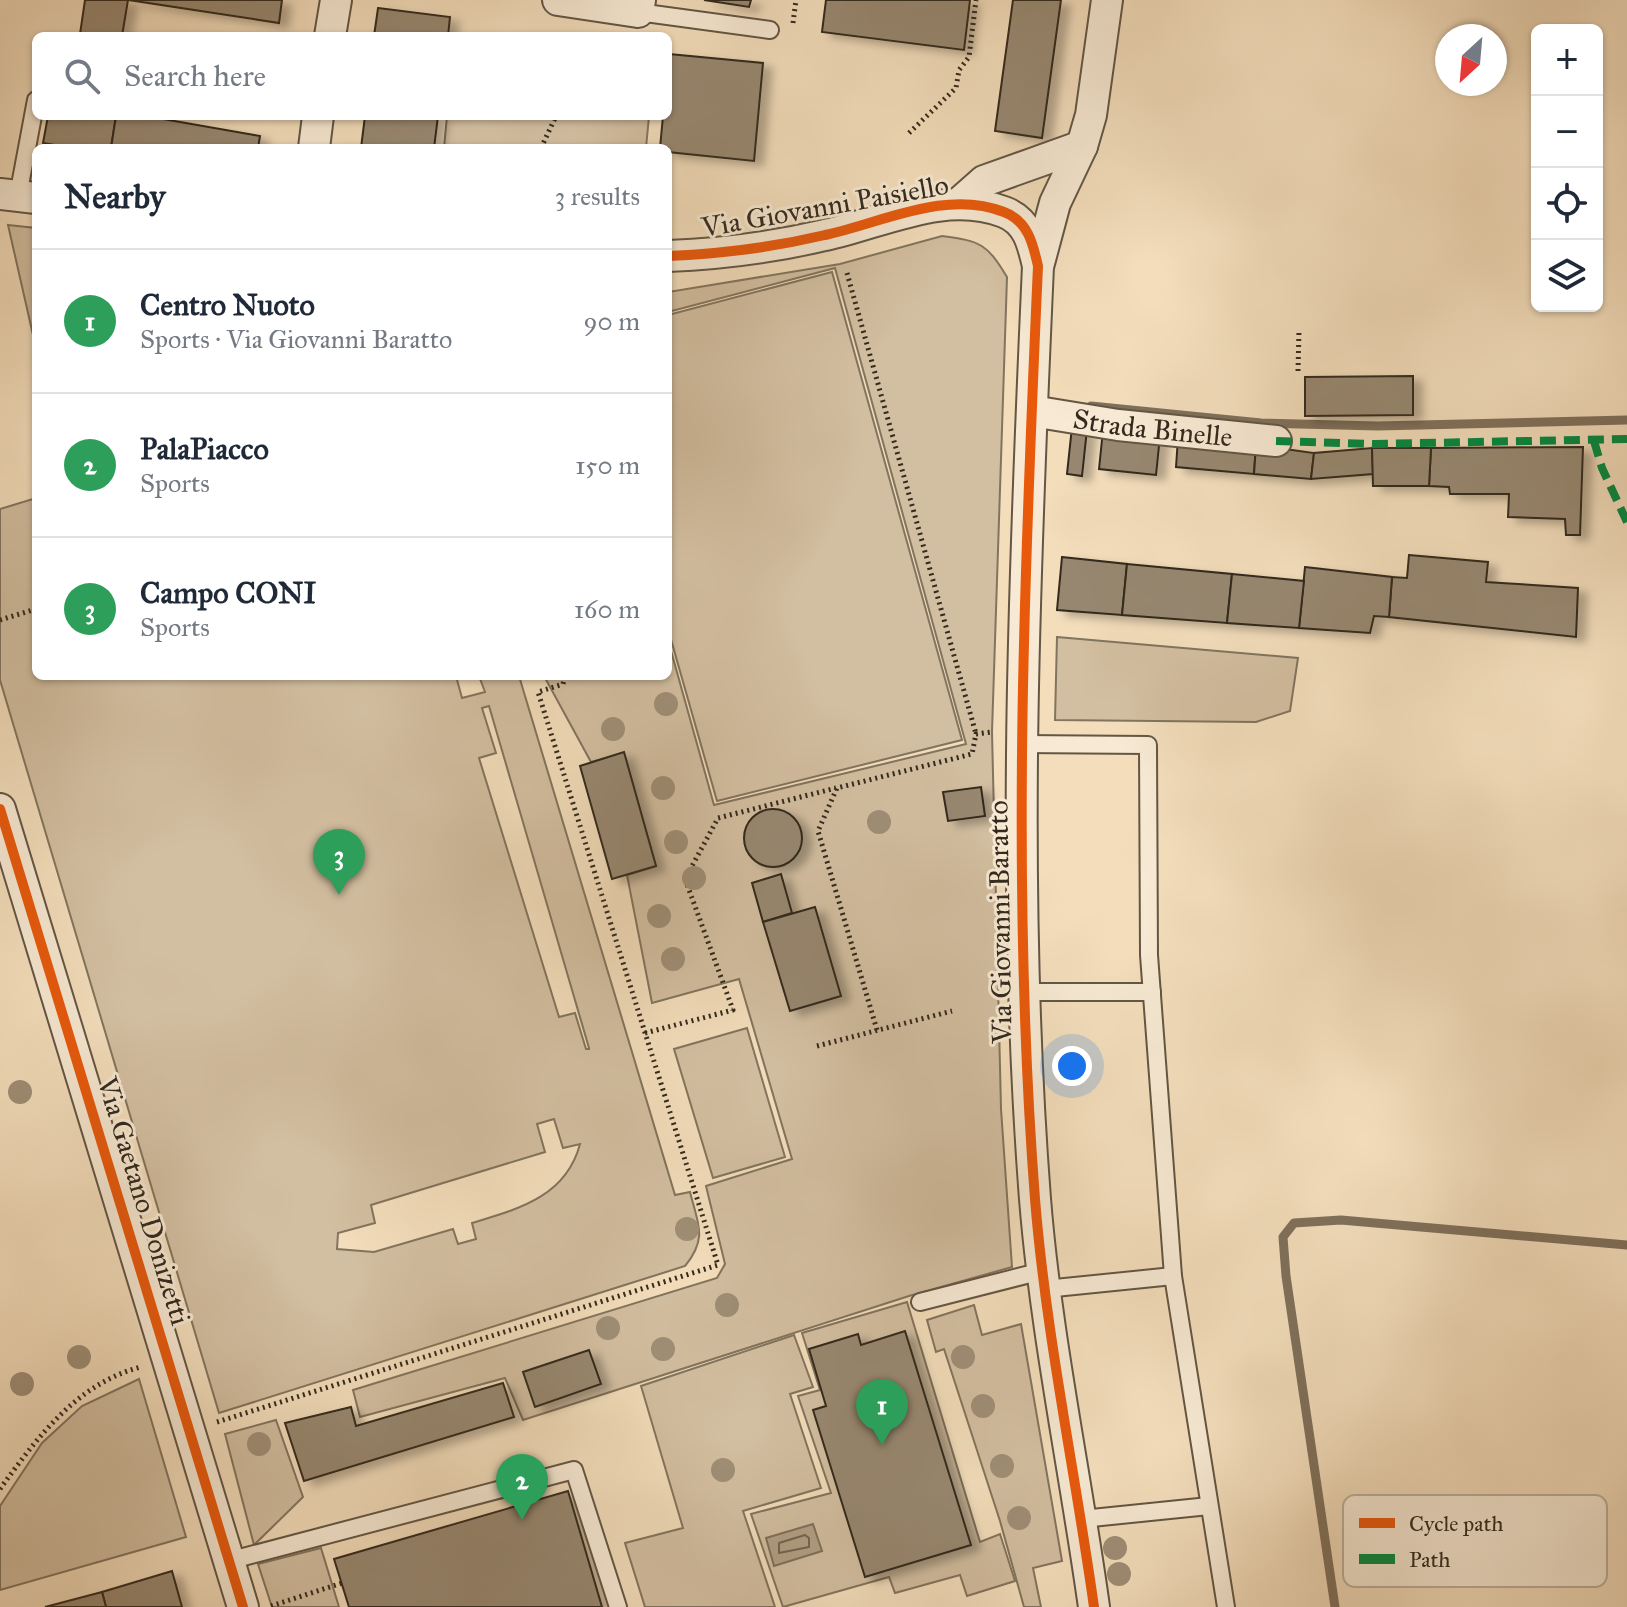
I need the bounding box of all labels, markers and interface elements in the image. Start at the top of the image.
north arrow [1435,24,1507,96]
map controls [1531,24,1603,312]
button: + [1531,24,1603,96]
search box [32,32,672,120]
icon: search [60,54,104,98]
text: Search here [124,58,266,94]
button: − [1531,96,1603,168]
street label: Via Giovanni Paisiello [698,167,951,245]
button: locate [1531,168,1603,240]
text: Nearby [64,176,166,217]
text: 3 results [555,180,640,212]
button: layers [1531,240,1603,312]
text: Centro Nuoto [140,287,315,323]
text: 1 [85,305,95,337]
text: 90 m [583,305,640,337]
text: Sports · Via Giovanni Baratto [140,323,452,355]
street label: Strada Binelle [1071,400,1234,454]
text: PalaPiacco [140,431,269,467]
text: 2 [84,449,96,481]
text: 150 m [575,449,640,481]
text: Sports [140,467,210,499]
text: Campo CONI [140,575,316,611]
text: 3 [85,593,95,625]
text: 160 m [574,593,640,625]
text: Sports [140,611,210,643]
street label: Via Giovanni Baratto [980,800,1020,1045]
pin: 3 [313,829,365,895]
your location [1052,1046,1092,1086]
street label: Via Gaetano Donizetti [89,1072,198,1330]
pin: 1 [856,1379,908,1445]
pin: 2 [496,1454,548,1520]
legend [1343,1495,1607,1587]
text: Cycle path [1409,1510,1504,1537]
text: Path [1409,1546,1451,1573]

